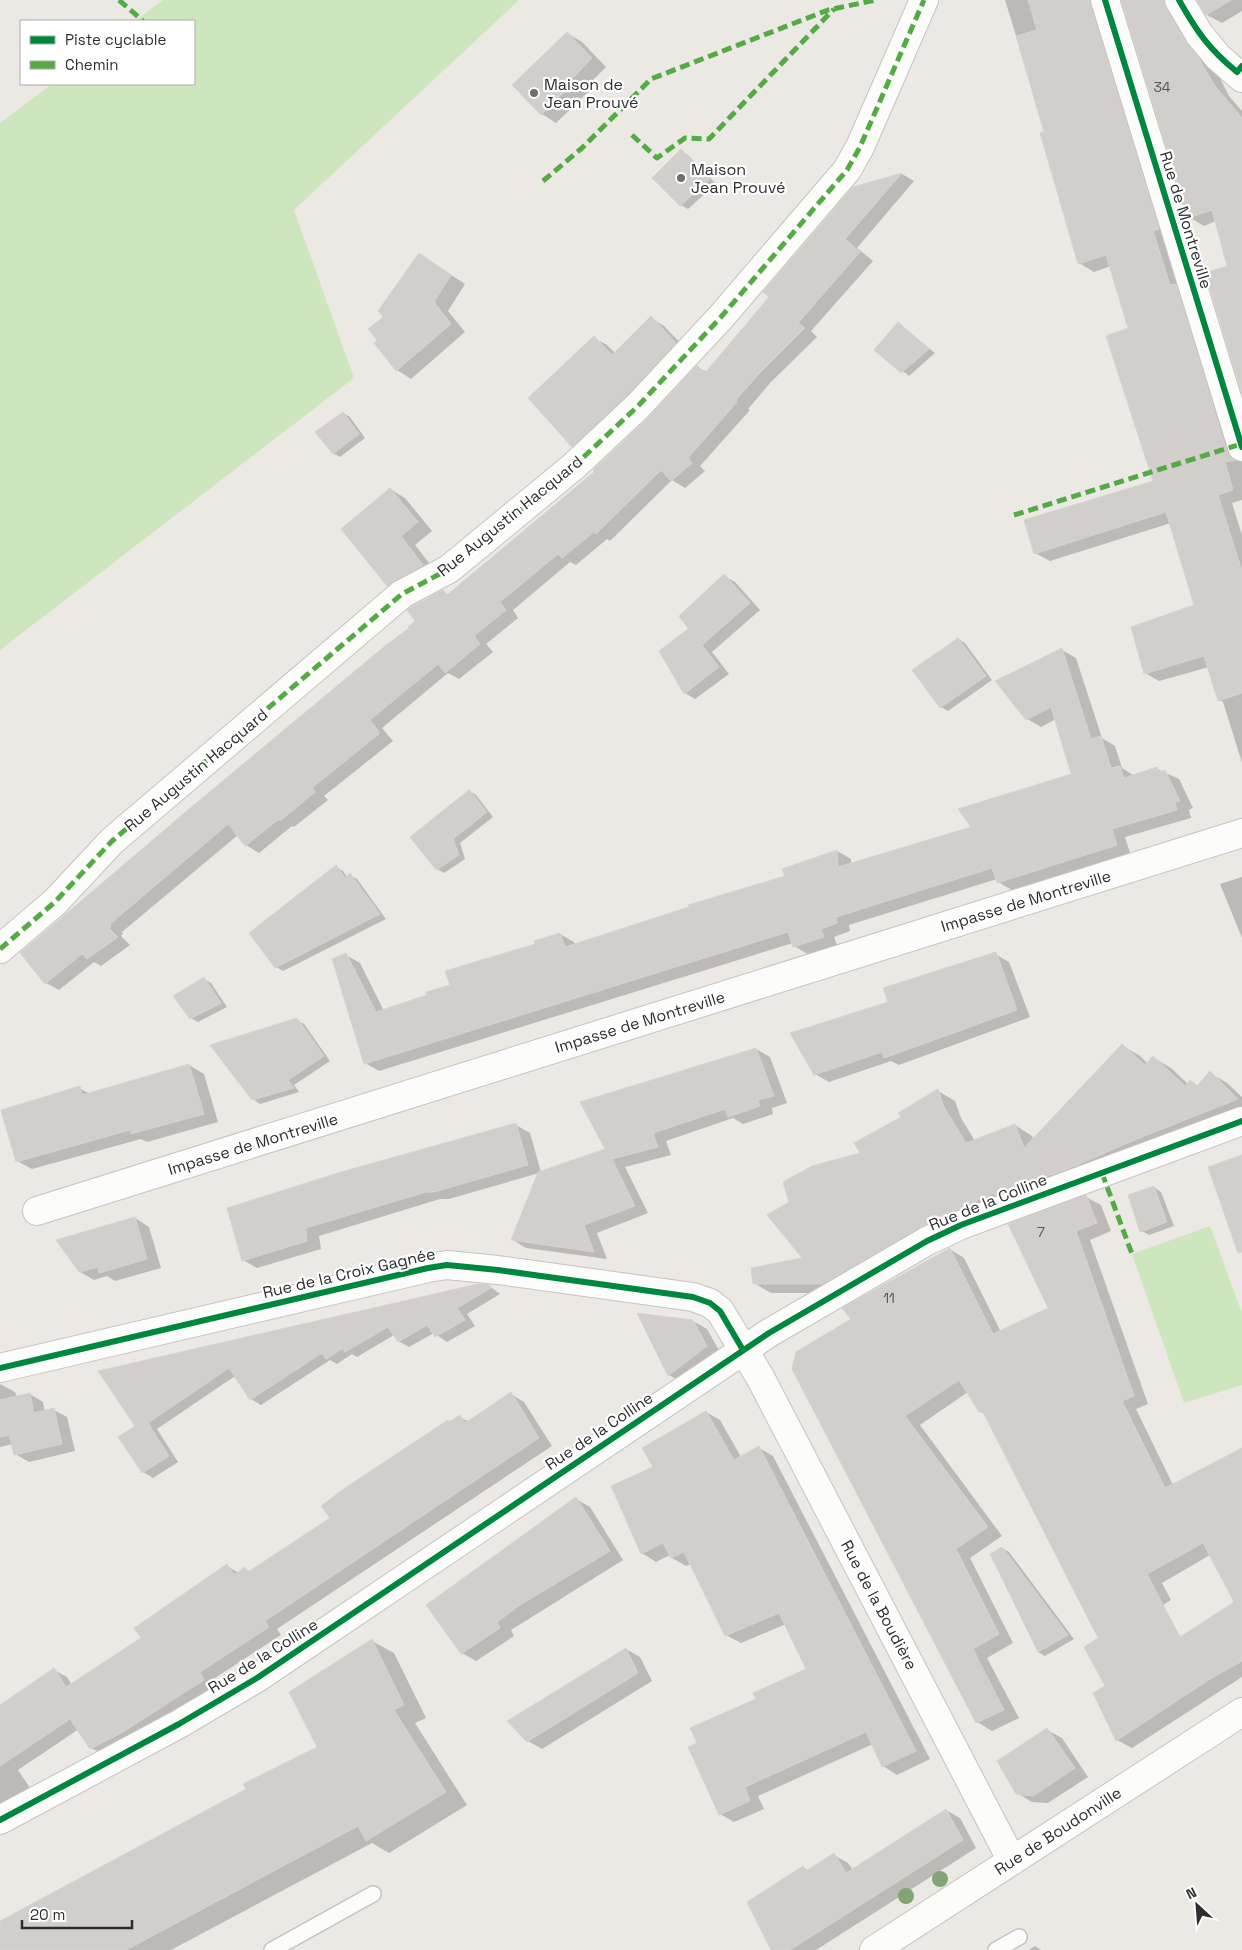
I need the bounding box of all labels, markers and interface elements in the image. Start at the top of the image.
legend [20,20,195,85]
text: Piste cyclable [65,30,167,49]
text: Chemin [65,55,118,74]
place label: Maison de Jean Prouvé [544,74,638,113]
house number: 34 [1153,78,1171,96]
marker: Maison de Jean Prouvé [528,87,540,99]
street label: Rue de Montreville [1155,149,1217,291]
place label: Maison Jean Prouvé [691,159,785,198]
marker: Maison Jean Prouvé [675,172,687,184]
street label: Rue Augustin Hacquard [433,451,587,581]
street label: Rue Augustin Hacquard [120,704,272,836]
street label: Impasse de Montreville [938,865,1114,937]
street label: Impasse de Montreville [552,986,728,1058]
street label: Impasse de Montreville [165,1108,341,1180]
street label: Rue de la Colline [926,1169,1050,1235]
house number: 7 [1037,1223,1045,1241]
street label: Rue de la Croix Gagnée [261,1243,437,1303]
house number: 11 [883,1289,895,1307]
street label: Rue de la Colline [541,1387,657,1475]
street label: Rue de la Boudière [836,1537,922,1673]
street label: Rue de la Colline [204,1614,322,1698]
street label: Rue de Boudonville [991,1782,1125,1880]
north arrow [1172,1880,1222,1930]
text: N [1183,1883,1199,1903]
scale bar [22,1898,132,1930]
text: 20 m [30,1905,65,1924]

